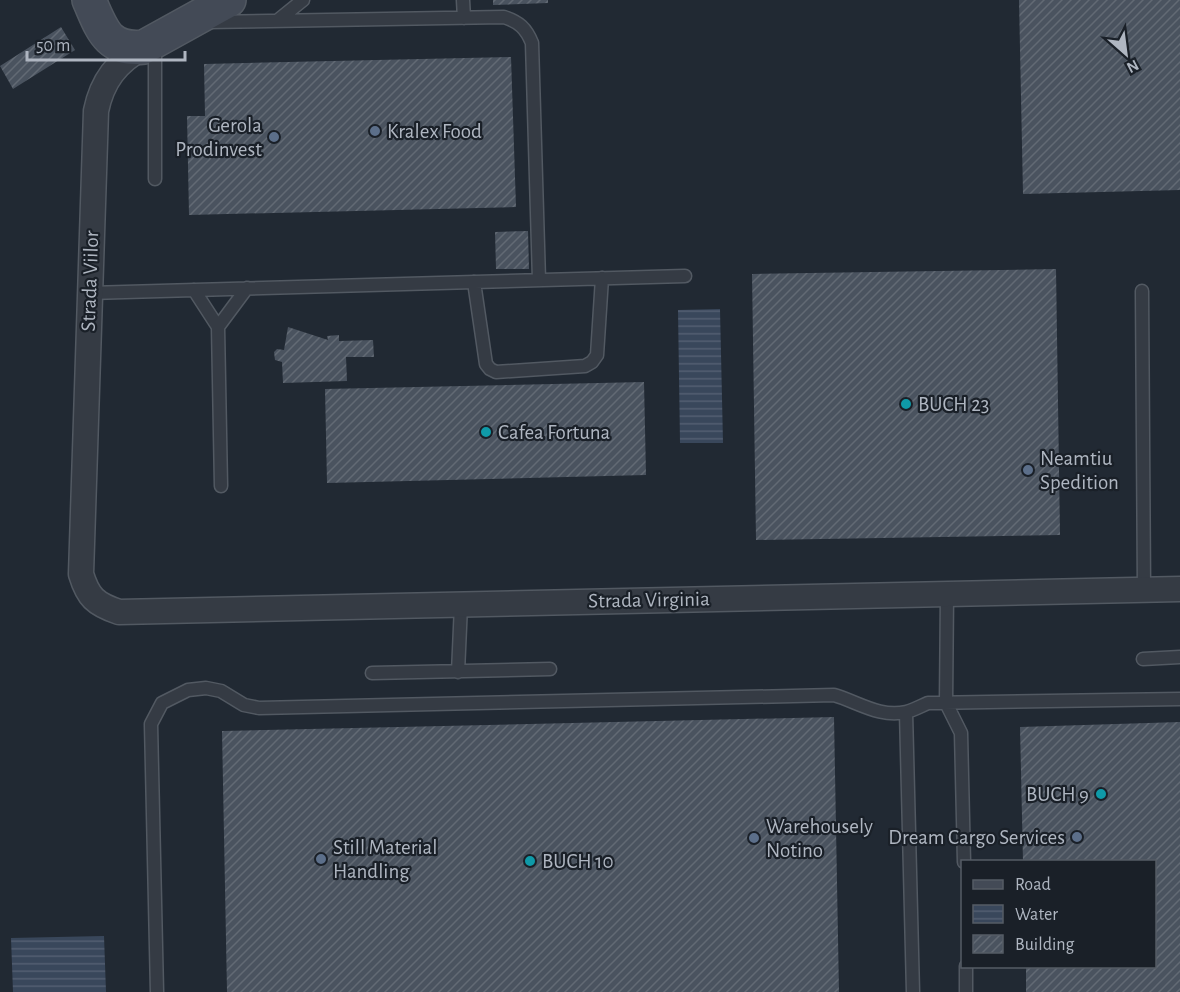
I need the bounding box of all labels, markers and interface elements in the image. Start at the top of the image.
scale bar [27,24,184,62]
north arrow [1096,24,1156,84]
text: 50 m [36,37,70,55]
text: N [1124,57,1141,76]
place label: Gerola Prodinvest [175,115,262,160]
place label: Kralex Food [387,121,482,142]
marker: Kralex Food [368,124,382,138]
marker: Gerola Prodinvest [267,130,281,144]
street label: Strada Viilor [78,230,102,332]
place label: BUCH 23 [918,394,989,415]
marker: BUCH 23 [899,397,913,411]
place label: Cafea Fortuna [498,422,611,443]
marker: Cafea Fortuna [479,425,493,439]
place label: Neamtiu Spedition [1040,448,1119,493]
marker: Neamtiu Spedition [1021,463,1035,477]
street label: Strada Virginia [588,588,710,612]
place label: BUCH 9 [1026,784,1089,805]
marker: BUCH 9 [1094,787,1108,801]
place label: Warehousely Notino [766,816,873,861]
place label: Dream Cargo Services [888,827,1065,848]
marker: Dream Cargo Services [1070,830,1084,844]
marker: Warehousely Notino [747,831,761,845]
place label: Still Material Handling [333,837,437,882]
place label: BUCH 10 [542,851,613,872]
marker: Still Material Handling [314,852,328,866]
marker: BUCH 10 [523,854,537,868]
legend [961,860,1156,968]
text: Road [1015,876,1051,894]
text: Water [1015,906,1058,924]
text: Building [1015,936,1075,954]

